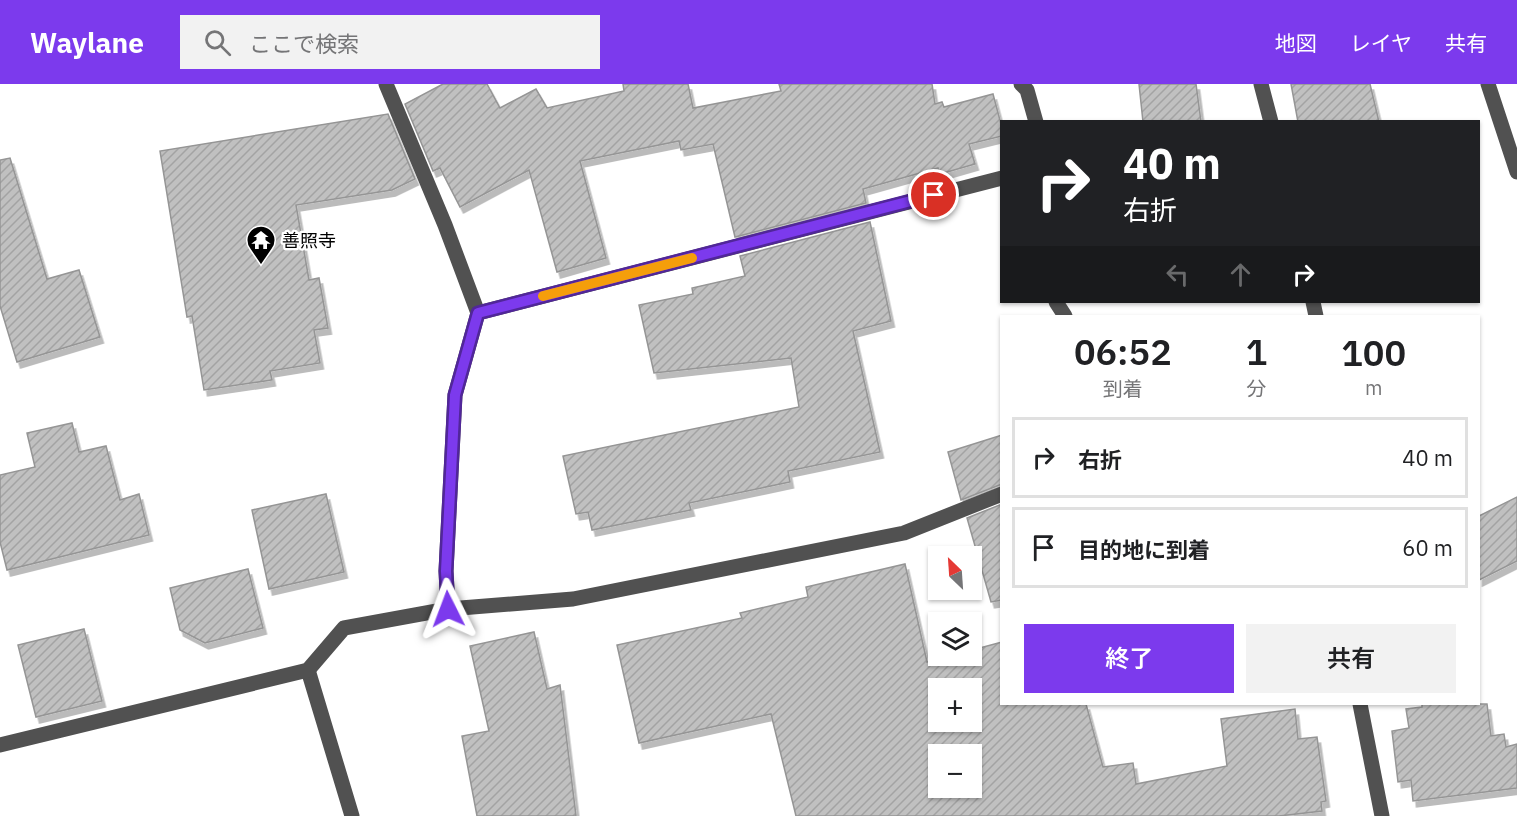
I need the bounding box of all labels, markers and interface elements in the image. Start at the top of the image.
search box [180,15,600,69]
text: Waylane [30,24,144,61]
icon: search [201,26,234,59]
text: ここで検索 [249,29,359,58]
text: 地図 [1275,29,1317,57]
text: レイヤ [1350,29,1412,57]
text: 共有 [1445,29,1487,57]
text: 40 m [1123,136,1221,191]
icon: right [1024,144,1102,222]
pin [908,169,959,220]
icon: arrive [917,178,950,211]
text: 右折 [1123,192,1177,227]
temple icon: 善照寺 [245,224,277,266]
place label: 善照寺 [282,229,336,252]
icon: left [1161,258,1194,291]
icon: ahead [1224,258,1257,291]
icon: right [1287,258,1320,291]
text: 06:52 [1074,328,1172,375]
text: 1 [1246,328,1267,375]
text: 100 [1341,329,1406,376]
text: m [1365,374,1382,401]
text: 到着 [1103,375,1143,402]
text: 分 [1247,375,1267,402]
icon: right [1027,441,1060,474]
text: 40 m [1402,443,1453,472]
text: 右折 [1078,445,1122,474]
icon: arrive [1027,531,1060,564]
text: 60 m [1402,533,1453,562]
text: 目的地に到着 [1078,535,1210,564]
north arrow [928,546,982,600]
map controls [928,546,982,798]
position arrow [416,577,480,641]
button: layers [928,612,982,666]
button: 終了 [1024,624,1234,693]
button: 共有 [1246,624,1456,693]
button: + [928,678,982,732]
button: − [928,744,982,798]

